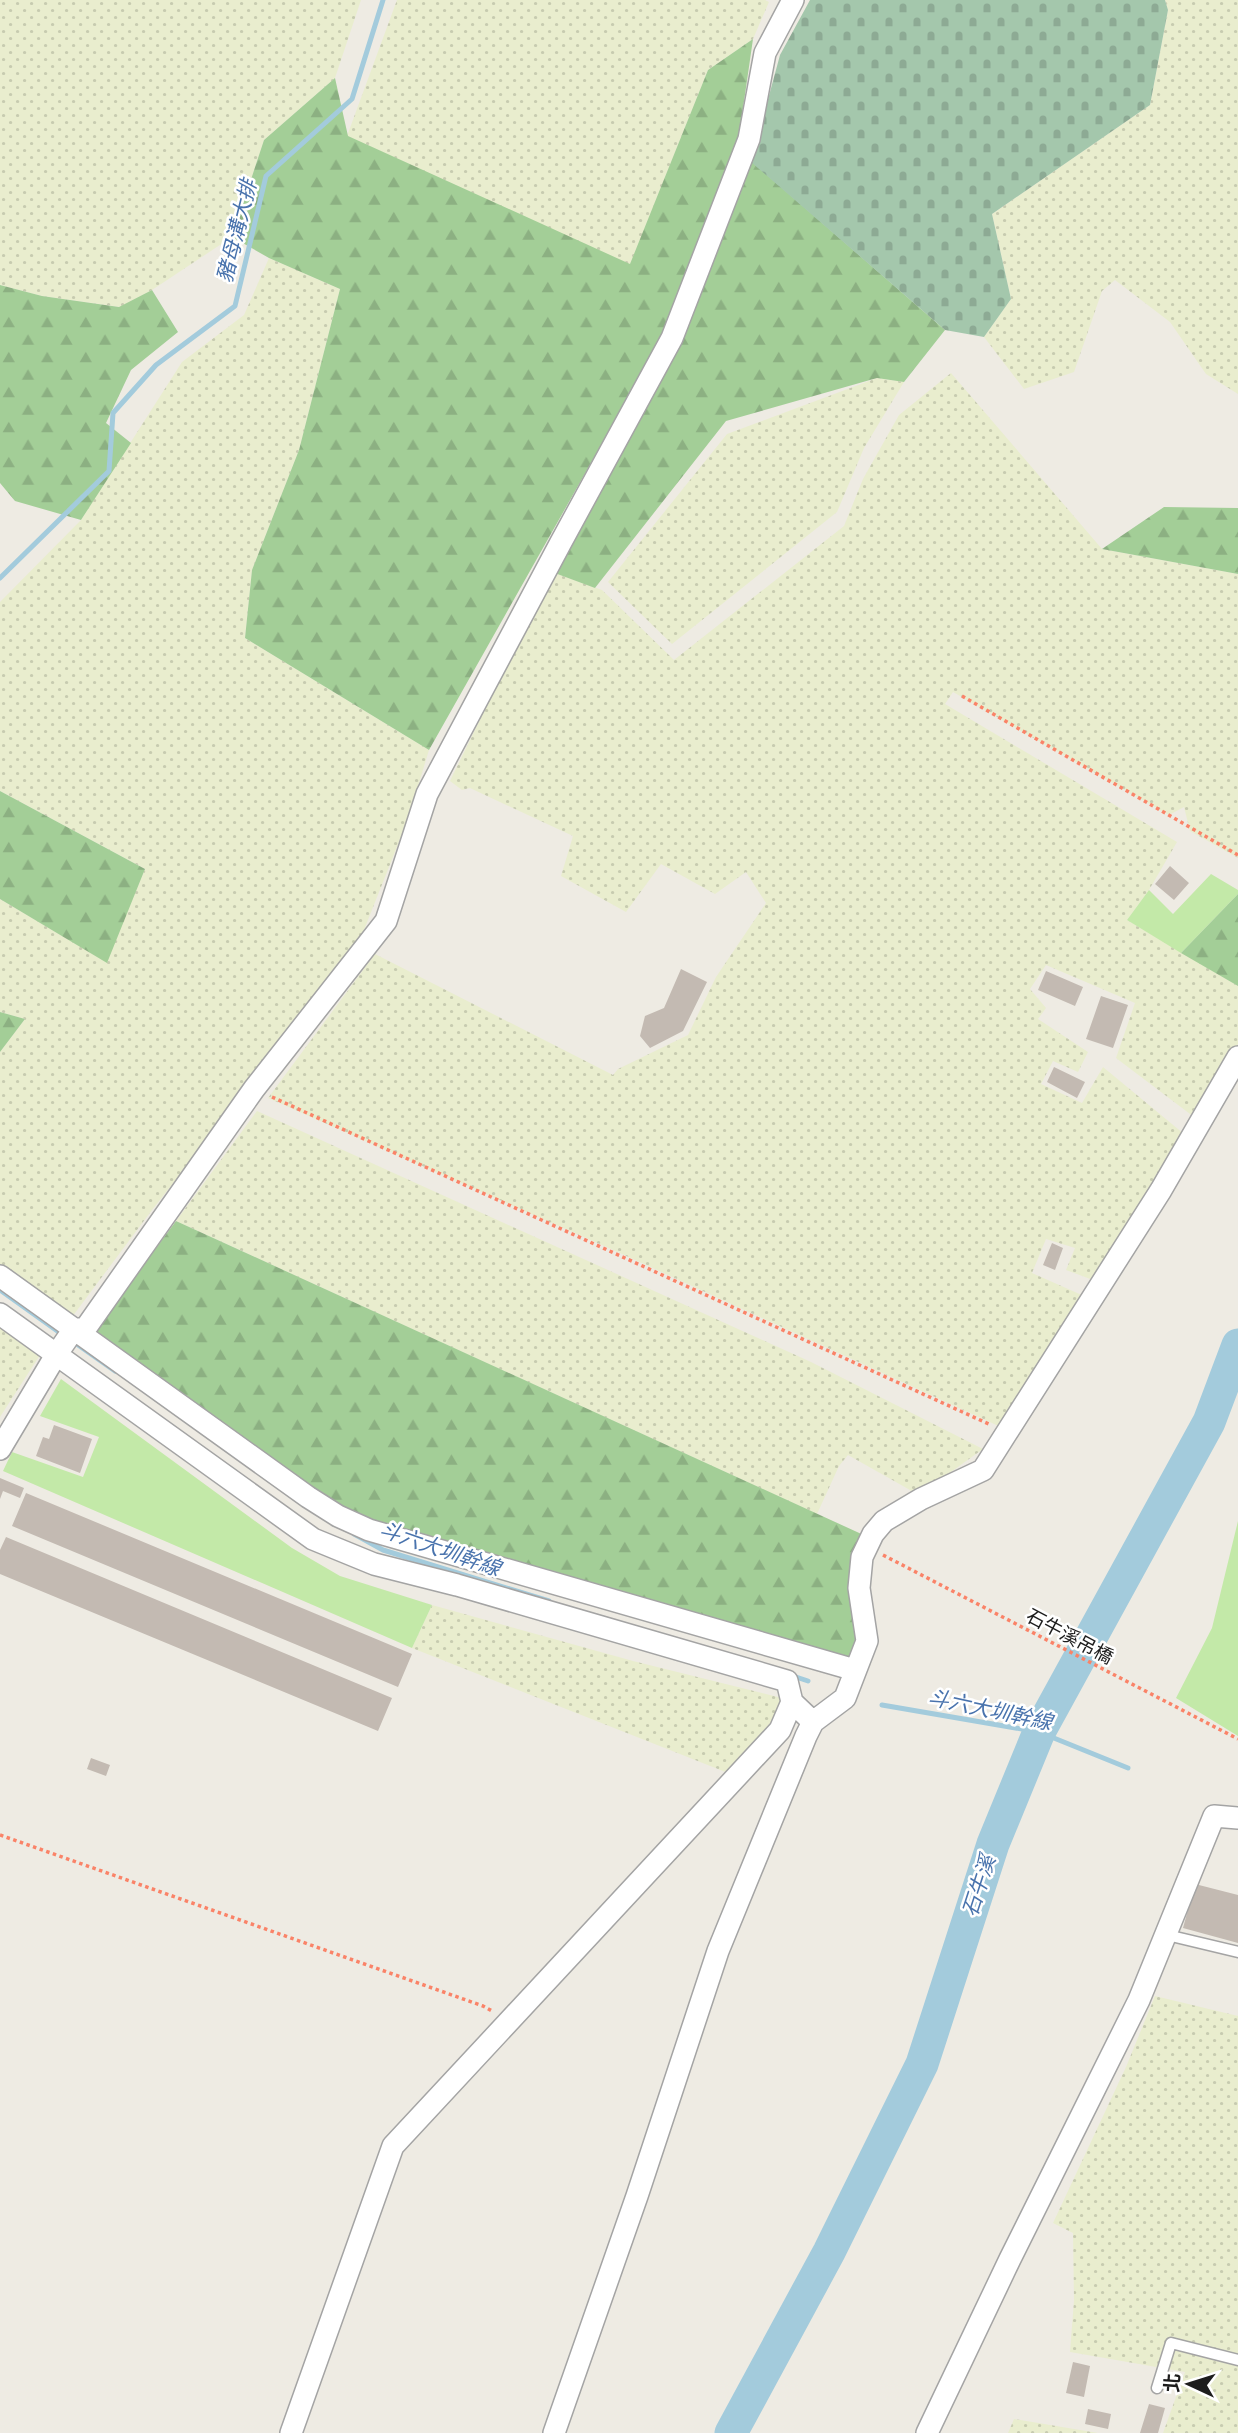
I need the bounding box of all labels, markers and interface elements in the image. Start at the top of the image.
water label: 豬母溝大排 [212,174,261,285]
water label: 斗六大圳幹線 [377,1516,506,1581]
street label: 石牛溪吊橋 [1023,1604,1117,1668]
water label: 斗六大圳幹線 [926,1684,1056,1734]
water label: 石牛溪 [957,1849,1000,1919]
north arrow [1154,2349,1224,2419]
text: 北 [1160,2373,1184,2393]

